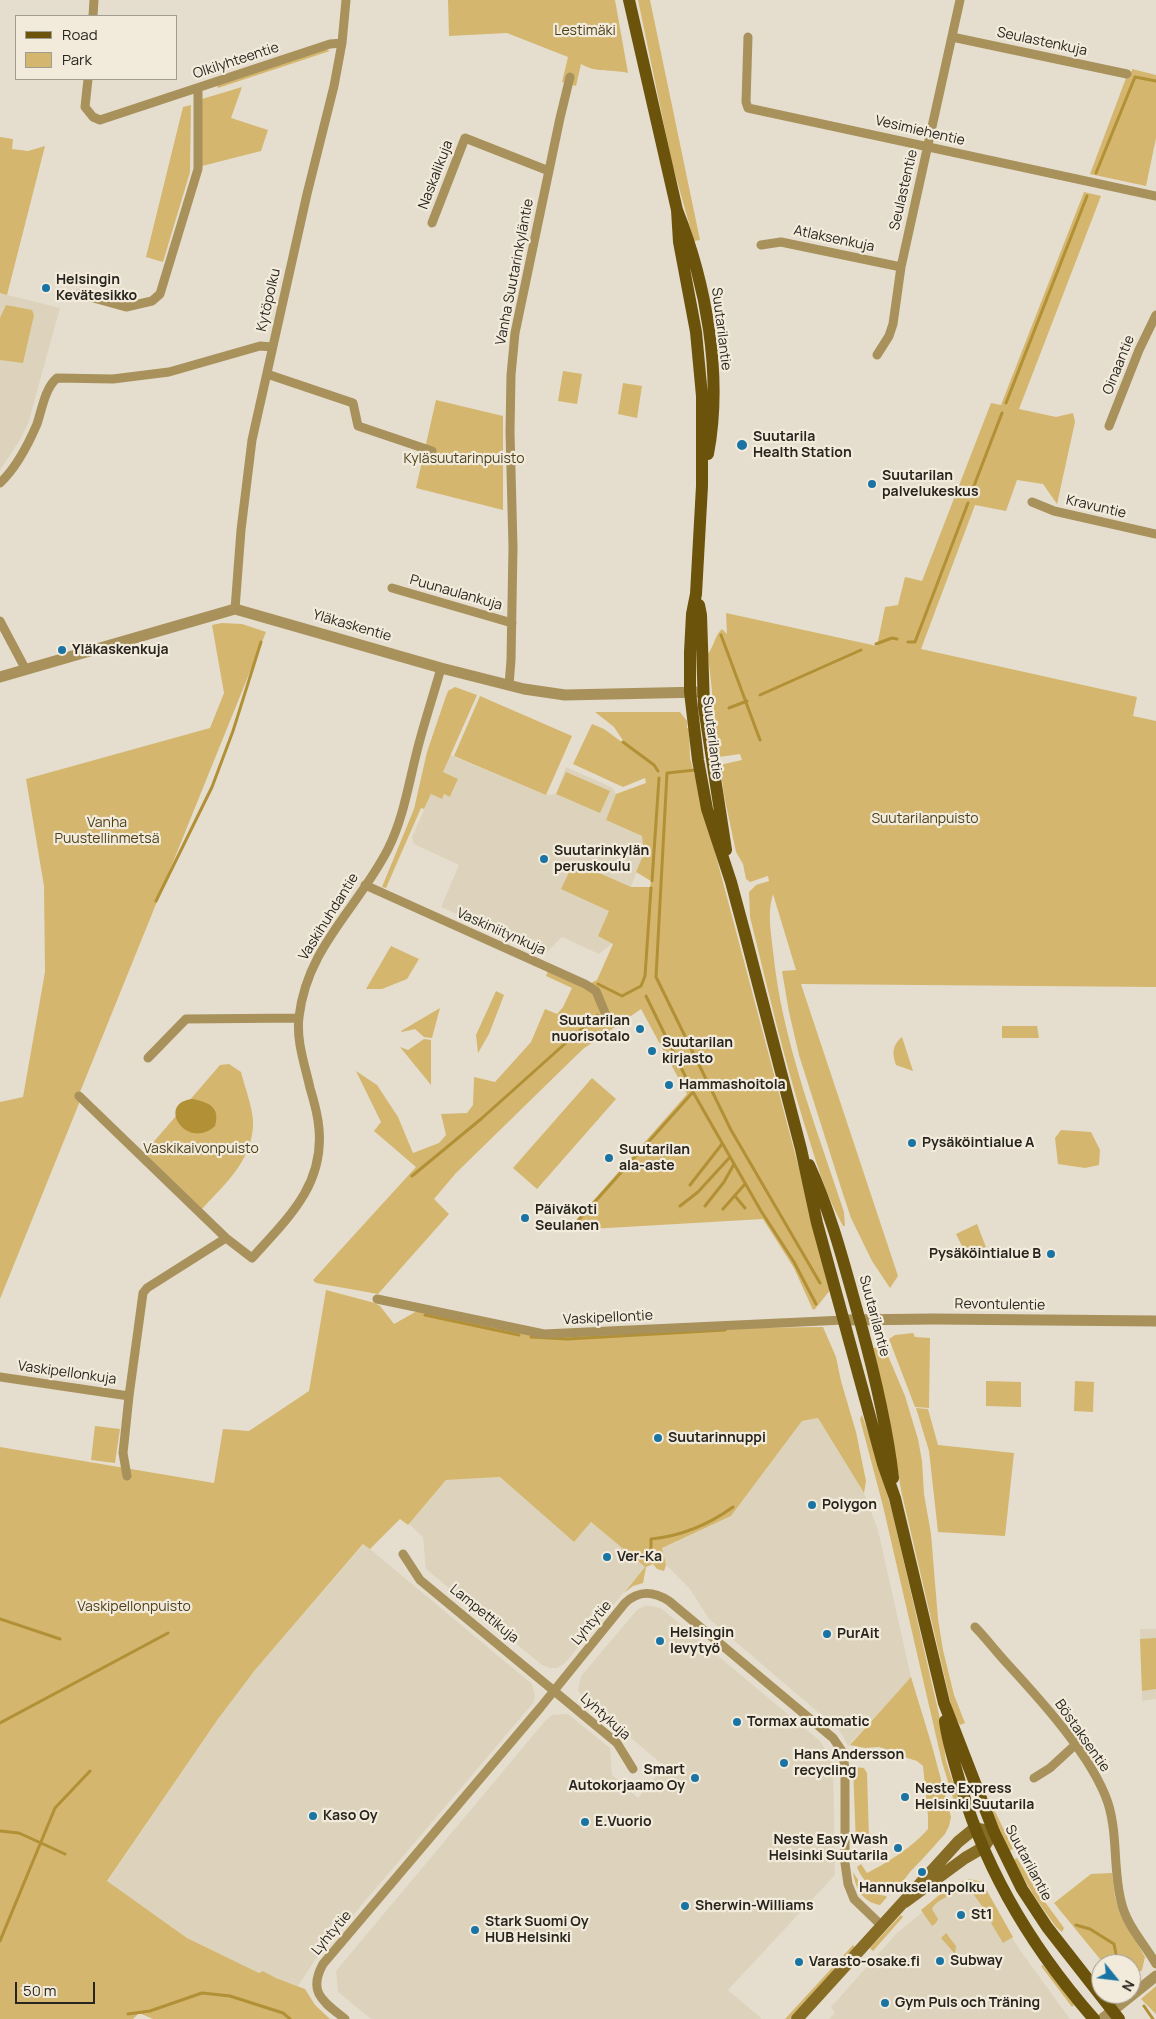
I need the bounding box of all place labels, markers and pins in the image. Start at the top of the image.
place label: Helsingin Kevätesikko [56,272,137,304]
marker: Helsingin Kevätesikko [40,282,52,294]
place label: Suutarila Health Station [753,429,852,462]
marker: Suutarila Health Station [735,438,749,452]
place label: Suutarilan palvelukeskus [882,468,978,501]
marker: Suutarilan palvelukeskus [866,478,878,490]
place label: Yläkaskenkuja [72,642,168,658]
marker: Yläkaskenkuja [56,644,68,656]
place label: Suutarinkylän peruskoulu [554,843,649,876]
marker: Suutarinkylän peruskoulu [538,853,550,865]
place label: Suutarilan nuorisotalo [551,1013,630,1046]
marker: Suutarilan nuorisotalo [634,1023,646,1035]
place label: Suutarilan kirjasto [662,1035,733,1068]
marker: Suutarilan kirjasto [646,1045,658,1057]
place label: Hammashoitola [679,1077,786,1093]
marker: Hammashoitola [663,1079,675,1091]
place label: Pysäköintialue A [922,1135,1034,1151]
marker: Pysäköintialue A [906,1137,918,1149]
place label: Suutarilan ala-aste [619,1142,690,1174]
marker: Suutarilan ala-aste [603,1152,615,1164]
place label: Päiväkoti Seulanen [535,1202,599,1234]
marker: Päiväkoti Seulanen [519,1212,531,1224]
place label: Pysäköintialue B [929,1246,1041,1262]
marker: Pysäköintialue B [1045,1248,1057,1260]
place label: Suutarinnuppi [668,1430,766,1446]
marker: Suutarinnuppi [652,1432,664,1444]
place label: Polygon [822,1497,877,1513]
marker: Polygon [806,1499,818,1511]
place label: Ver-Ka [617,1549,662,1565]
marker: Ver-Ka [601,1551,613,1563]
place label: Helsingin levytyö [670,1625,734,1658]
place label: PurAit [837,1626,880,1642]
marker: PurAit [821,1628,833,1640]
marker: Helsingin levytyö [654,1635,666,1647]
place label: Tormax automatic [747,1714,870,1730]
marker: Tormax automatic [731,1716,743,1728]
place label: Hans Andersson recycling [794,1747,904,1780]
marker: Hans Andersson recycling [778,1757,790,1769]
place label: Smart Autokorjaamo Oy [568,1762,685,1794]
marker: Smart Autokorjaamo Oy [689,1772,701,1784]
place label: Neste Express Helsinki Suutarila [915,1781,1034,1814]
marker: Neste Express Helsinki Suutarila [899,1791,911,1803]
place label: Kaso Oy [323,1808,377,1824]
marker: Kaso Oy [307,1810,319,1822]
place label: E.Vuorio [595,1814,652,1830]
marker: E.Vuorio [579,1816,591,1828]
place label: Neste Easy Wash Helsinki Suutarila [769,1832,888,1864]
marker: Neste Easy Wash Helsinki Suutarila [892,1842,904,1854]
marker: Hannukselanpolku [916,1866,928,1878]
place label: Hannukselanpolku [859,1880,985,1896]
place label: Sherwin-Williams [695,1898,813,1914]
marker: Sherwin-Williams [679,1900,691,1912]
place label: St1 [971,1907,992,1923]
marker: St1 [955,1909,967,1921]
place label: Stark Suomi Oy HUB Helsinki [485,1914,589,1946]
marker: Stark Suomi Oy HUB Helsinki [469,1924,481,1936]
place label: Subway [950,1953,1003,1969]
place label: Varasto-osake.fi [809,1954,920,1970]
marker: Subway [934,1955,946,1967]
marker: Varasto-osake.fi [793,1956,805,1968]
place label: Gym Puls och Träning [895,1995,1040,2011]
marker: Gym Puls och Träning [879,1997,891,2009]

